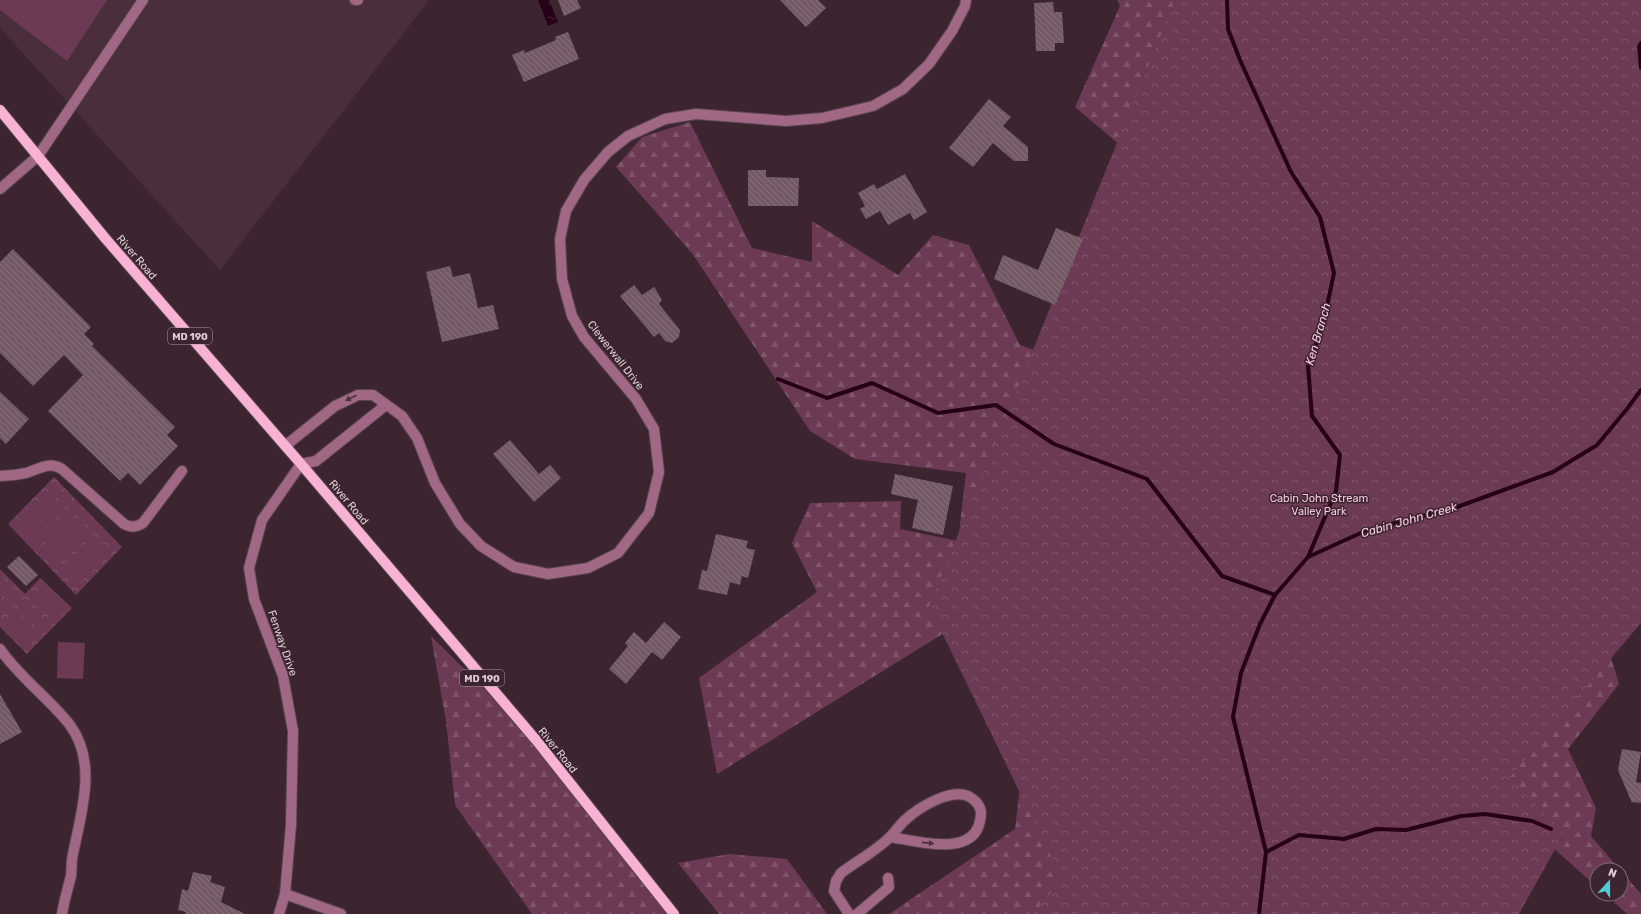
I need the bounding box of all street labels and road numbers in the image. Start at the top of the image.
street label: River Road [114,232,159,282]
street label: Clewerwall Drive [585,318,647,393]
road number: MD 190 [168,328,212,344]
street label: River Road [326,477,371,527]
street label: Fenway Drive [265,609,300,678]
road number: MD 190 [460,670,504,686]
street label: River Road [535,725,580,776]

